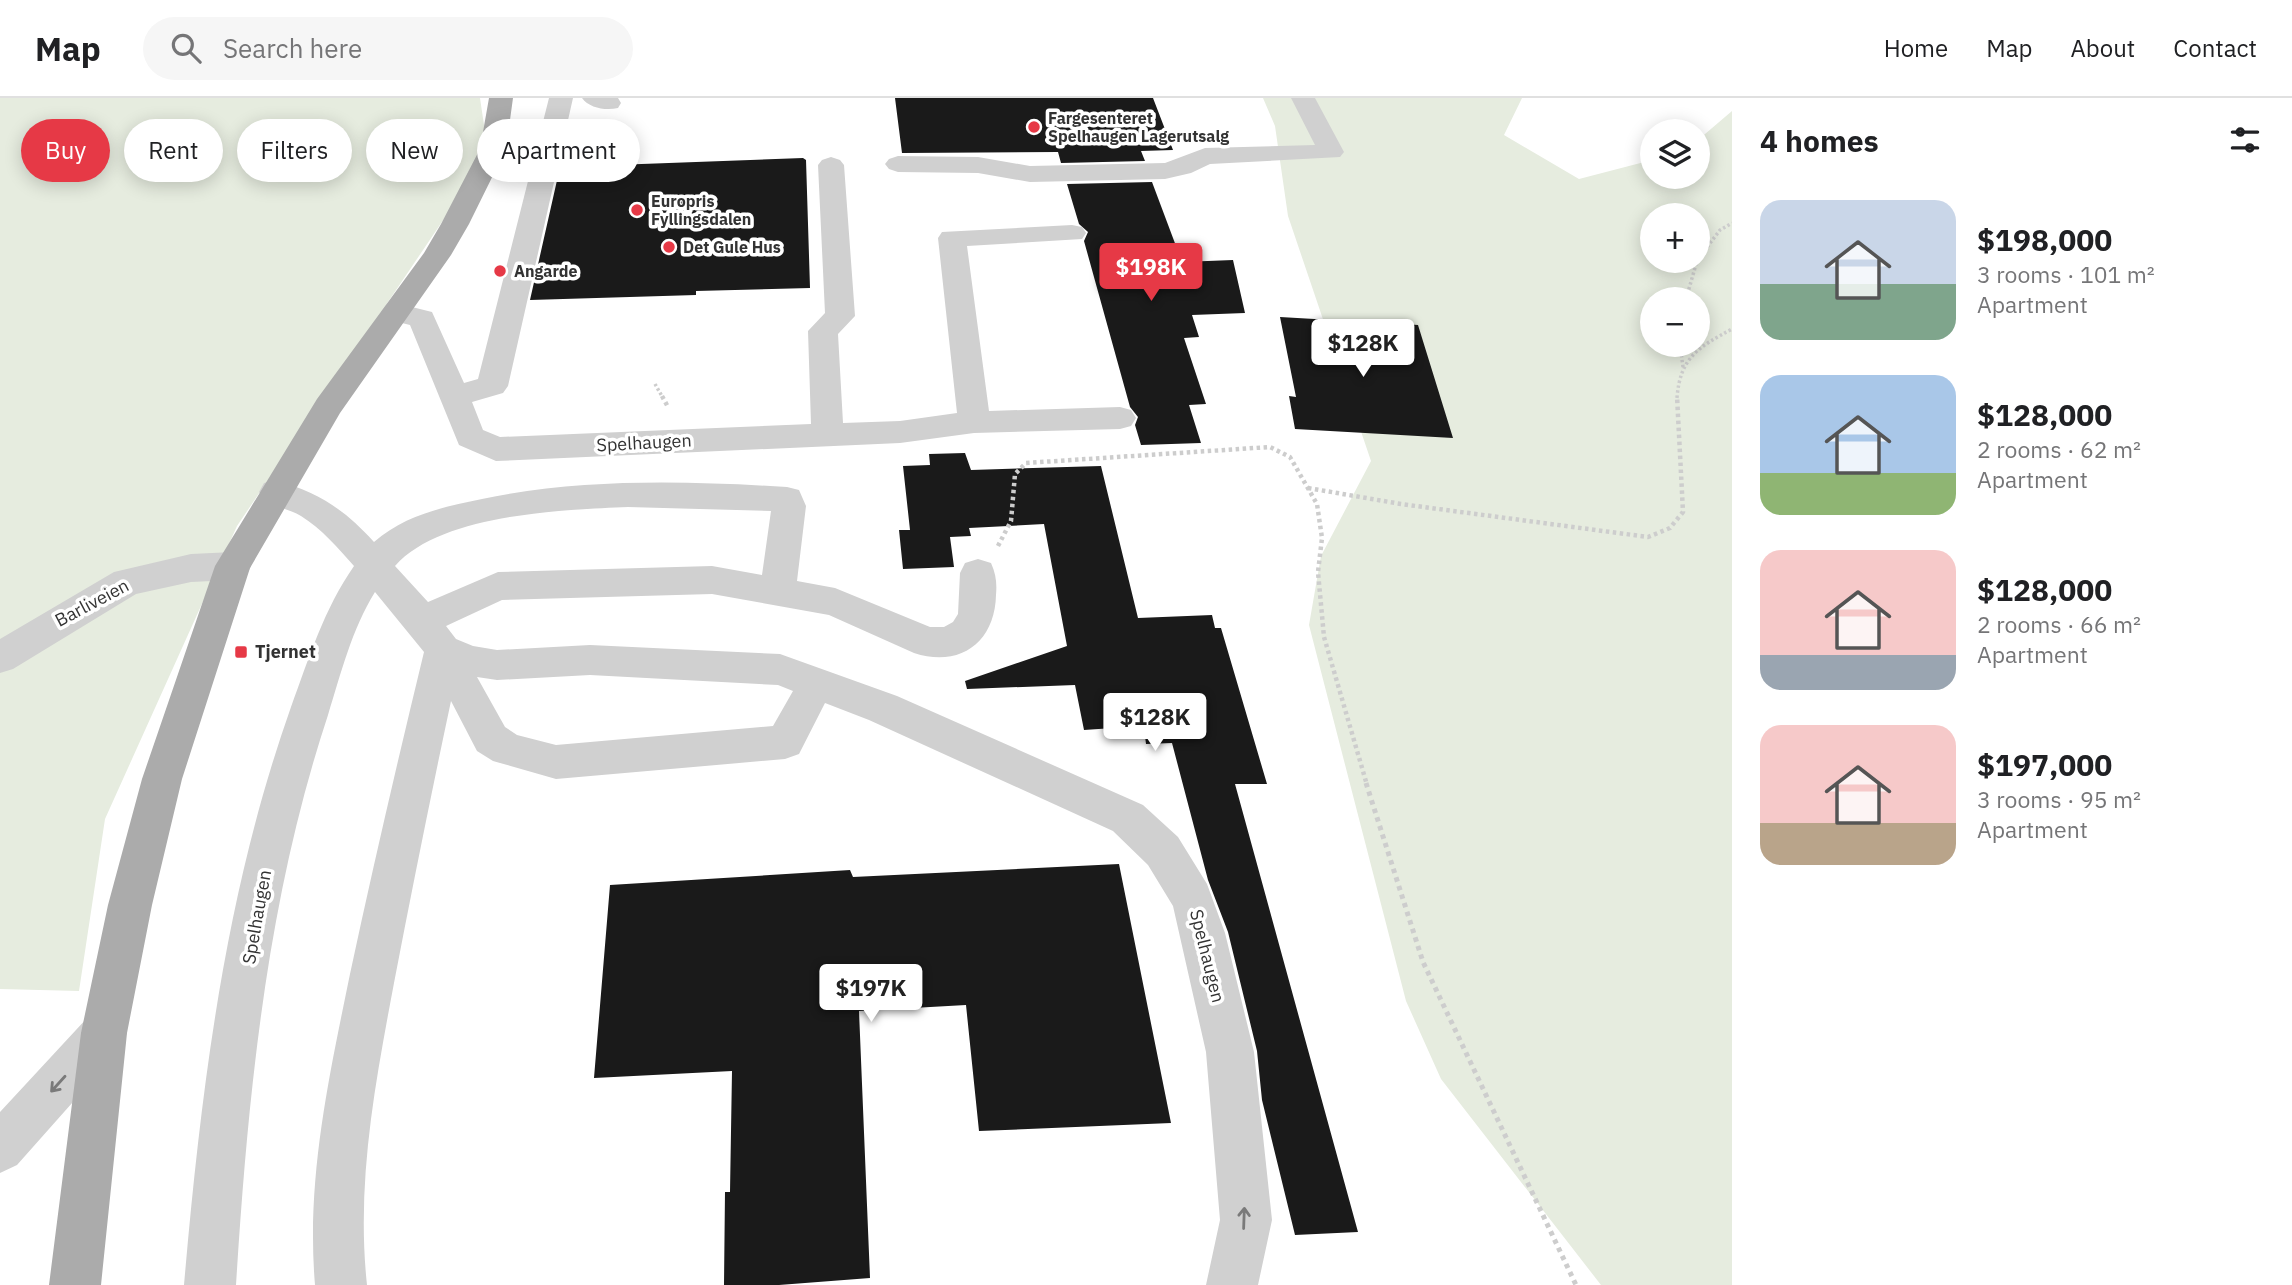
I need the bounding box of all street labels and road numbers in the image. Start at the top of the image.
street label: Spelhaugen [596,429,692,456]
street label: Barliveien [51,573,133,632]
street label: Spelhaugen [237,868,276,966]
street label: Spelhaugen [1185,907,1230,1005]

